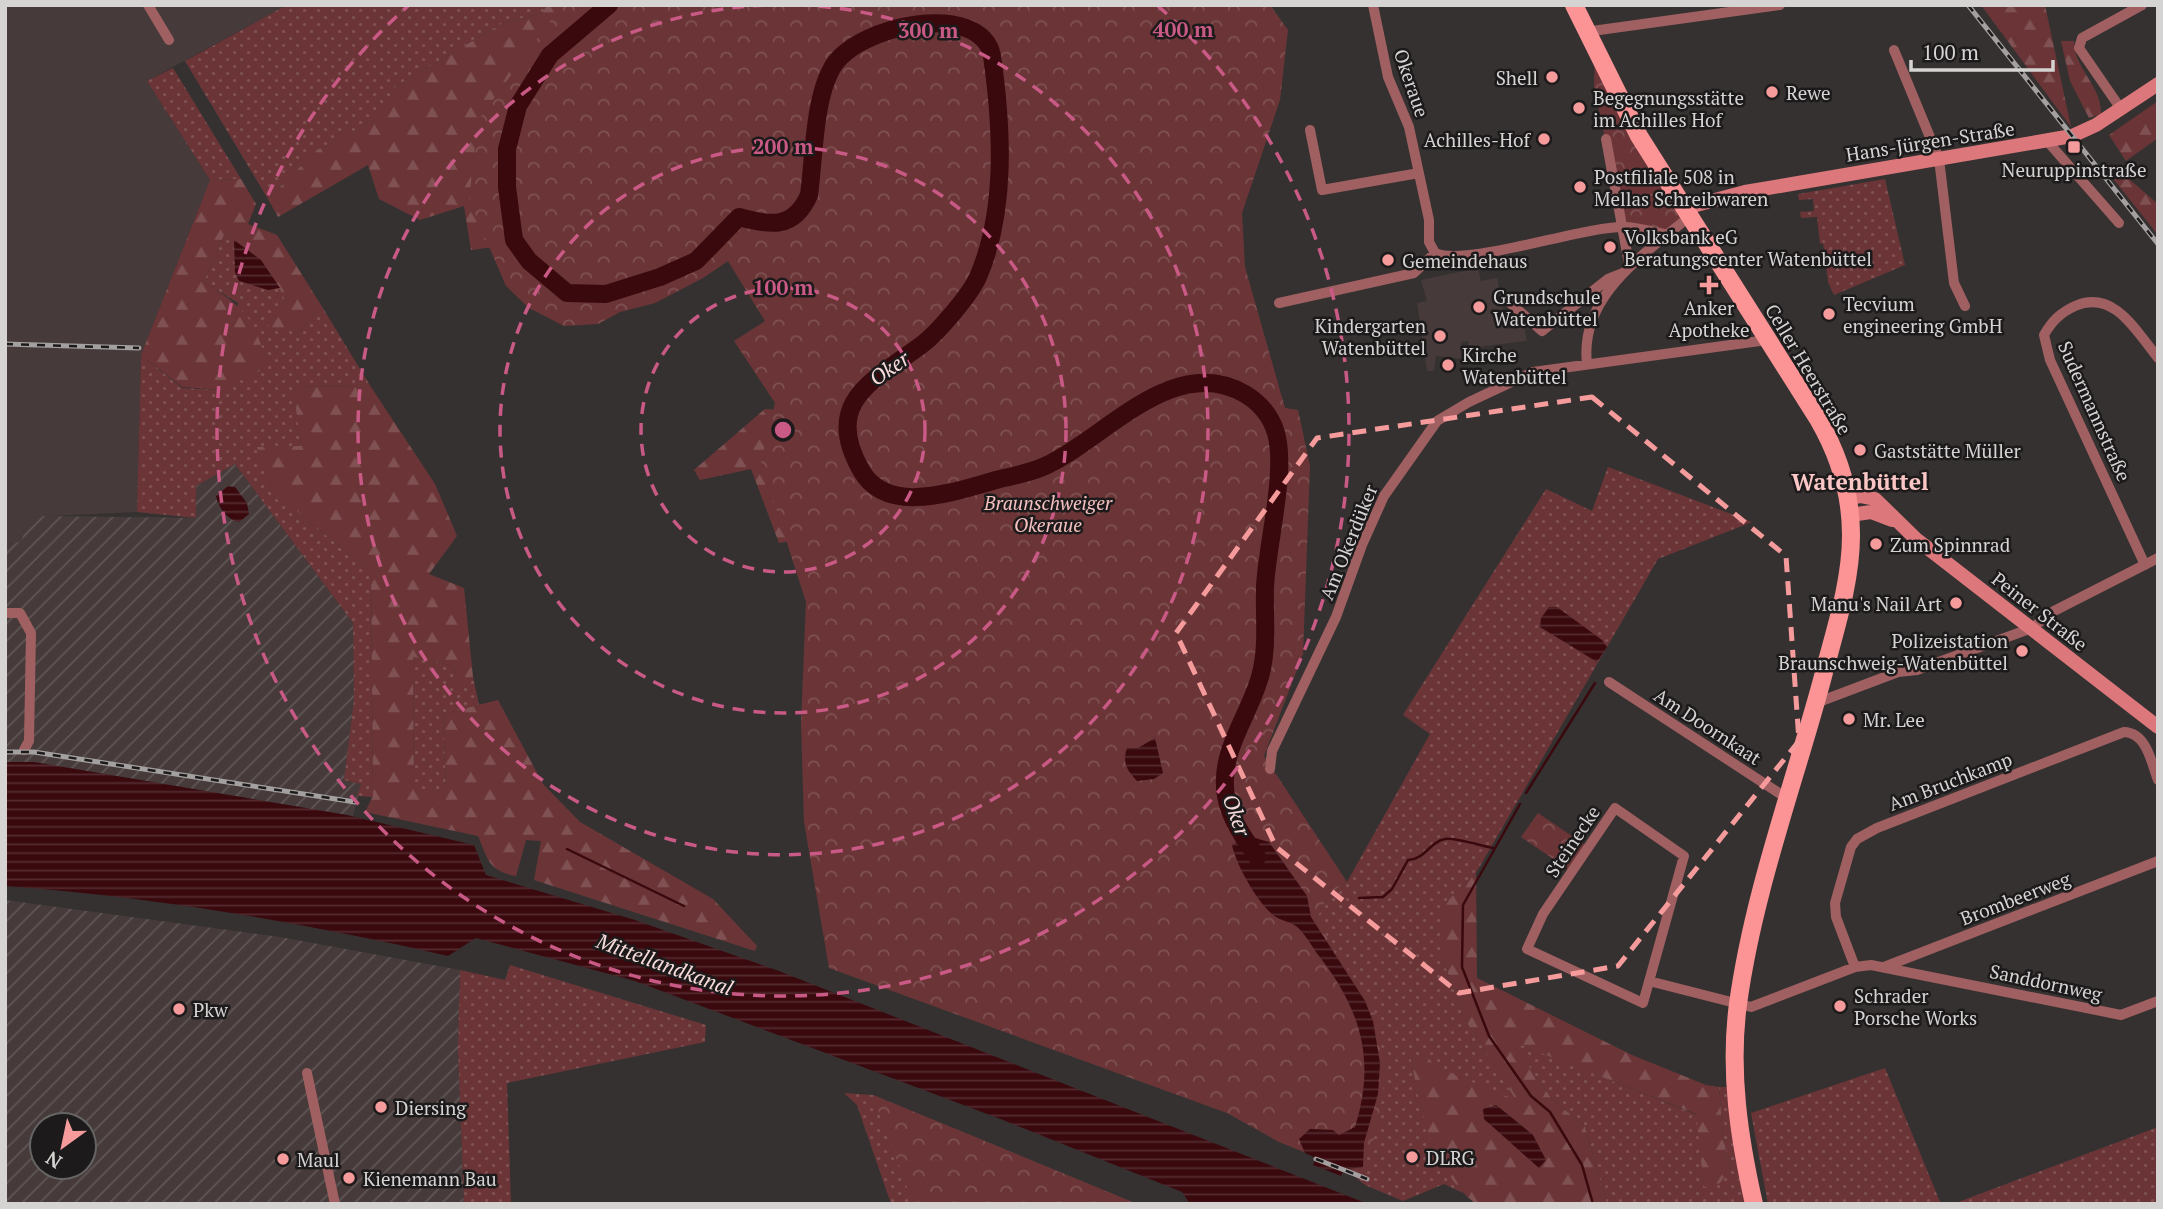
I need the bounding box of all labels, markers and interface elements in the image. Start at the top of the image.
text: 400 m [1153,15,1214,43]
text: 300 m [898,16,959,44]
scale bar [1911,28,2053,72]
text: 100 m [1922,38,1979,66]
street label: Okeraue [1389,46,1435,120]
place label: Shell [1496,65,1538,90]
marker: Shell [1544,69,1560,85]
place label: Rewe [1786,80,1830,105]
marker: Rewe [1764,84,1780,100]
place label: Begegnungsstätte im Achilles Hof [1593,85,1744,132]
marker: Begegnungsstätte im Achilles Hof [1571,100,1587,116]
street label: Hans-Jürgen-Straße [1844,115,2016,167]
place label: Achilles-Hof [1424,127,1531,152]
marker: Achilles-Hof [1536,131,1552,147]
text: 200 m [753,132,814,160]
marker: Neuruppinstraße [2066,139,2082,155]
place label: Neuruppinstraße [2002,157,2146,182]
place label: Postfiliale 508 in Mellas Schreibwaren [1594,164,1768,211]
marker: Postfiliale 508 in Mellas Schreibwaren [1572,179,1588,195]
place label: Volksbank eG Beratungscenter Watenbüttel [1624,224,1872,271]
marker: Volksbank eG Beratungscenter Watenbüttel [1602,239,1618,255]
place label: Gemeindehaus [1402,248,1528,273]
marker: Gemeindehaus [1380,252,1396,268]
text: 100 m [753,273,814,301]
marker: Anker Apotheke [1701,277,1717,293]
place label: Grundschule Watenbüttel [1493,284,1601,331]
place label: Tecvium engineering GmbH [1843,291,2003,338]
place label: Anker Apotheke [1669,295,1749,342]
marker: Grundschule Watenbüttel [1471,299,1487,315]
street label: Celler Heerstraße [1760,299,1858,439]
marker: Tecvium engineering GmbH [1821,306,1837,322]
place label: Kindergarten Watenbüttel [1315,313,1426,360]
marker: Kindergarten Watenbüttel [1432,328,1448,344]
street label: Sudermannstraße [2053,337,2137,485]
place label: Kirche Watenbüttel [1462,342,1567,389]
water label: Oker [863,344,915,392]
marker: Kirche Watenbüttel [1440,357,1456,373]
centre of rings [771,418,795,442]
place label: Gaststätte Müller [1874,438,2021,463]
marker: Gaststätte Müller [1852,442,1868,458]
district label: Watenbüttel [1791,466,1929,497]
street label: Am Okerdüker [1313,480,1383,603]
park label: Braunschweiger Okeraue [983,490,1113,537]
place label: Zum Spinnrad [1890,532,2011,557]
marker: Zum Spinnrad [1868,536,1884,552]
street label: Peiner Straße [1987,566,2093,656]
place label: Manu's Nail Art [1811,591,1942,616]
marker: Manu's Nail Art [1948,595,1964,611]
place label: Polizeistation Braunschweig-Watenbüttel [1778,628,2008,675]
marker: Polizeistation Braunschweig-Watenbüttel [2014,643,2030,659]
street label: Am Doornkaat [1650,682,1766,770]
place label: Mr. Lee [1863,707,1925,732]
marker: Mr. Lee [1841,711,1857,727]
street label: Am Bruchkamp [1885,746,2015,816]
water label: Oker [1217,790,1258,841]
street label: Steinecke [1539,800,1605,882]
street label: Brombeerweg [1956,865,2075,930]
water label: Mittellandkanal [592,926,737,1002]
street label: Sanddornweg [1987,958,2106,1006]
place label: Schrader Porsche Works [1854,983,1977,1030]
place label: Pkw [193,997,229,1022]
marker: Schrader Porsche Works [1832,998,1848,1014]
marker: Pkw [171,1001,187,1017]
place label: Diersing [395,1095,467,1120]
marker: Diersing [373,1099,389,1115]
north arrow [28,1111,98,1181]
place label: DLRG [1426,1145,1474,1170]
text: N [40,1146,66,1175]
place label: Maul [297,1147,340,1172]
marker: DLRG [1404,1149,1420,1165]
marker: Maul [275,1151,291,1167]
place label: Kienemann Bau [363,1166,497,1191]
marker: Kienemann Bau [341,1170,357,1186]

